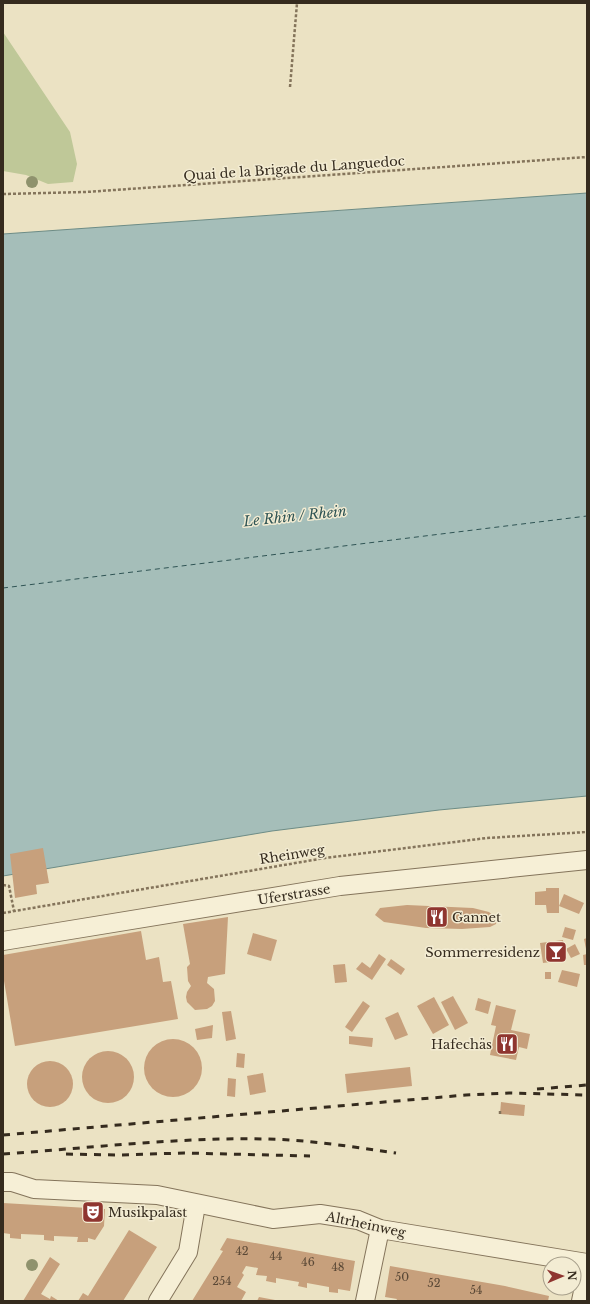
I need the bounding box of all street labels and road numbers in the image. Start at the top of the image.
street label: Quai de la Brigade du Languedoc [183,152,405,185]
street label: Rheinweg [258,841,326,868]
street label: Uferstrasse [257,880,332,909]
street label: Altrheinweg [324,1208,407,1241]

